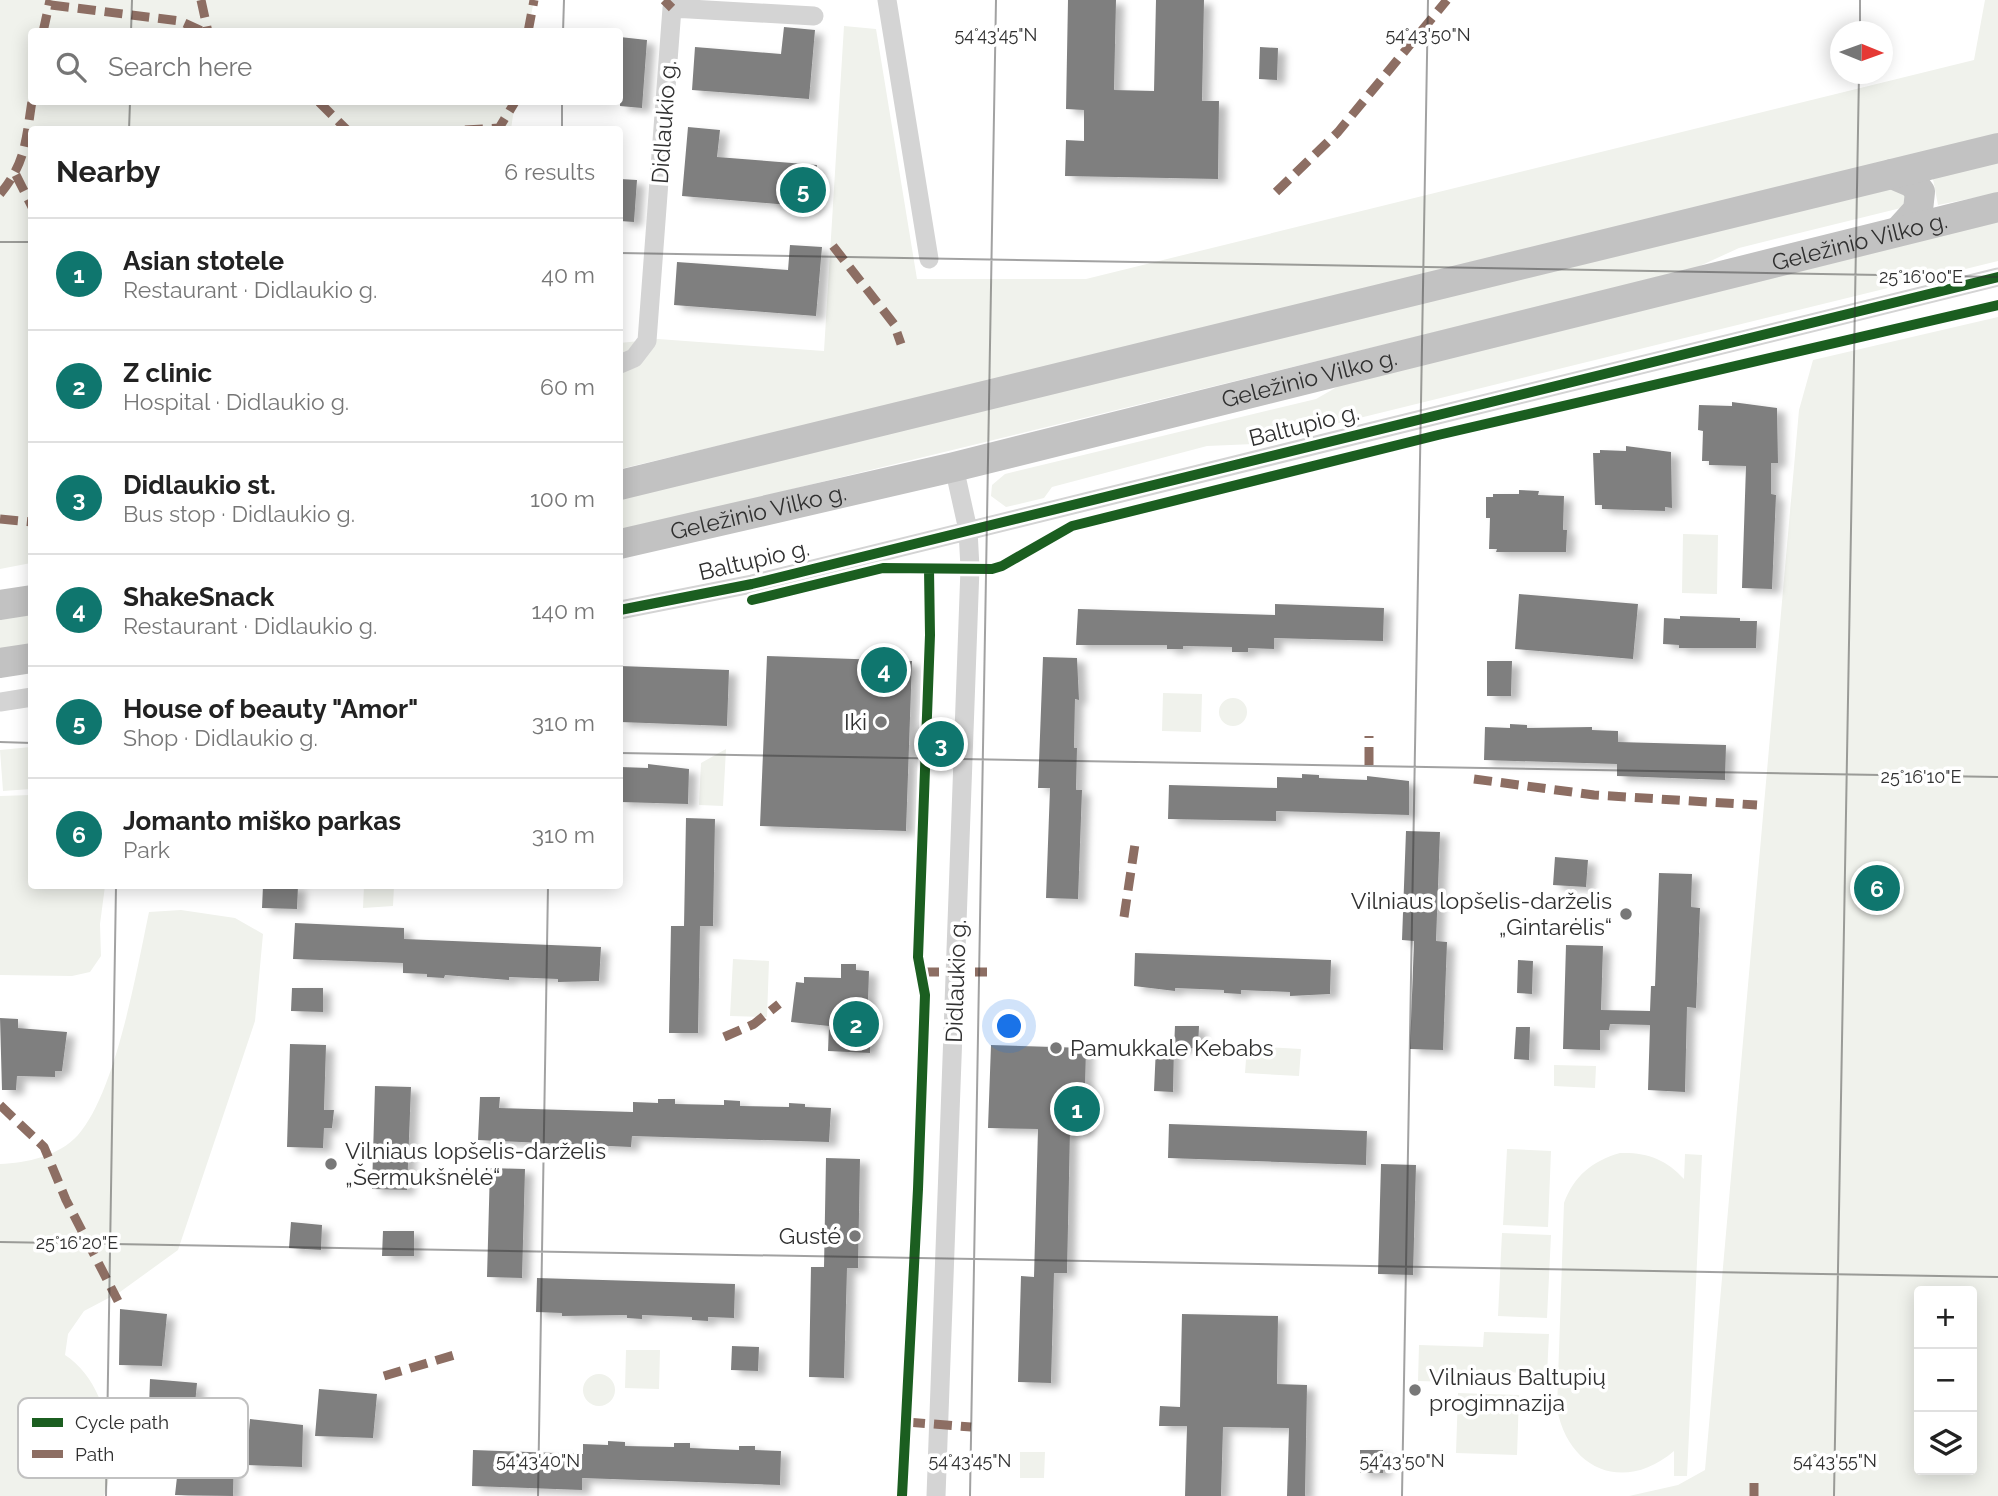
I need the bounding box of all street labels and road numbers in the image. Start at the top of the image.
street label: Didlaukio g. [646,59,681,185]
street label: Geležinio Vilko g. [1769,206,1950,276]
street label: Geležinio Vilko g. [1219,343,1400,413]
street label: Baltupio g. [1246,398,1362,451]
street label: Geležinio Vilko g. [668,478,849,545]
street label: Baltupio g. [696,534,812,585]
street label: Didlaukio g. [940,919,971,1043]

